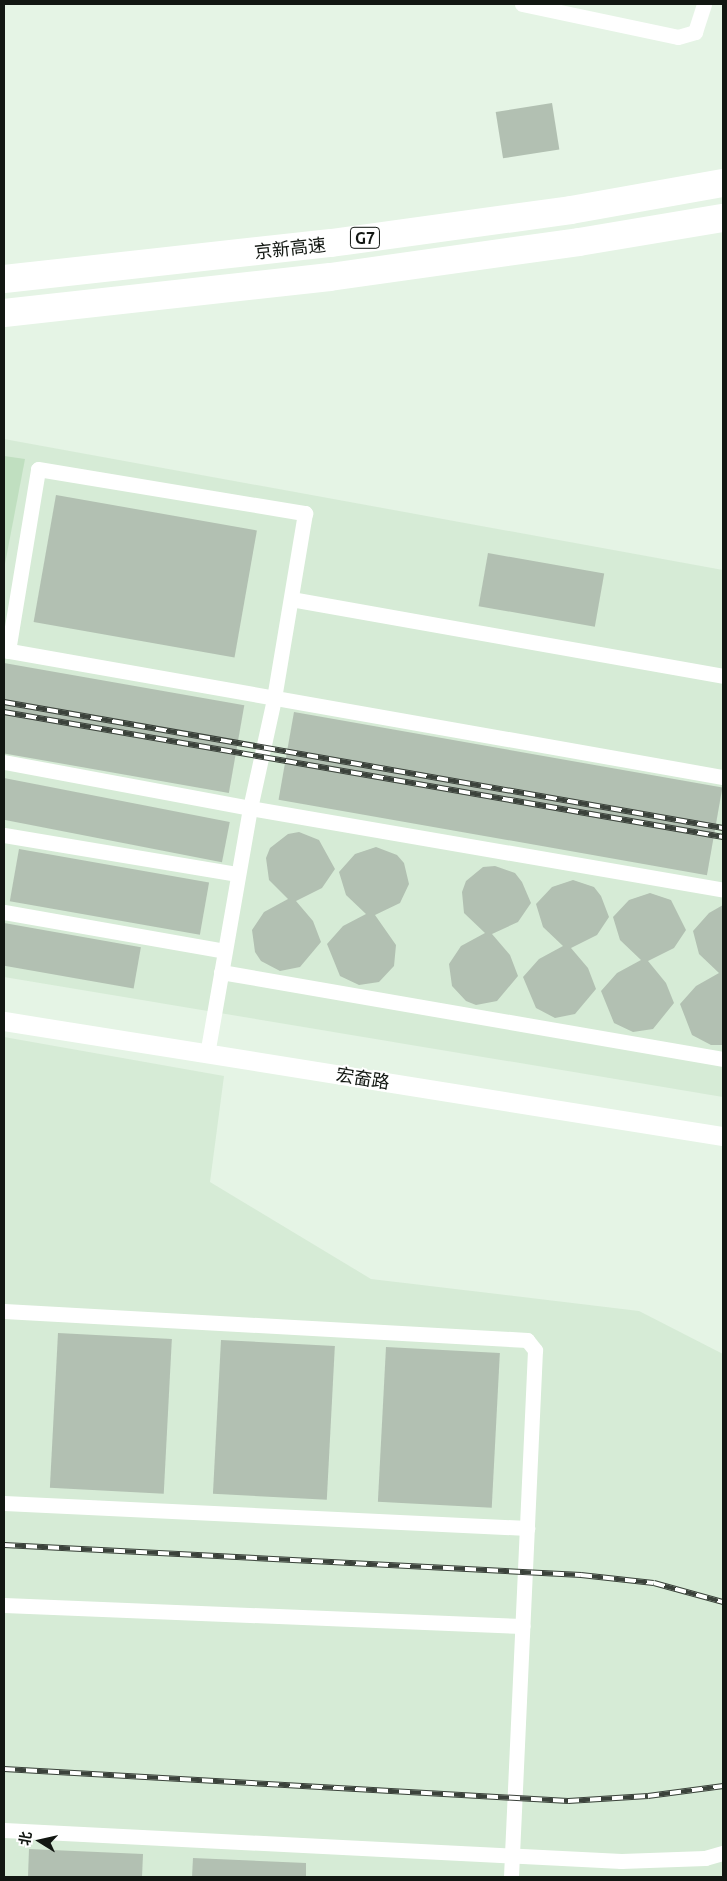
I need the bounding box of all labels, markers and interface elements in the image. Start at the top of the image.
road number: G7 [349,224,381,252]
street label: 京新高速 [253,233,327,263]
street label: 宏奤路 [335,1063,391,1093]
north arrow [15,1816,65,1866]
text: 北 [16,1830,34,1847]

